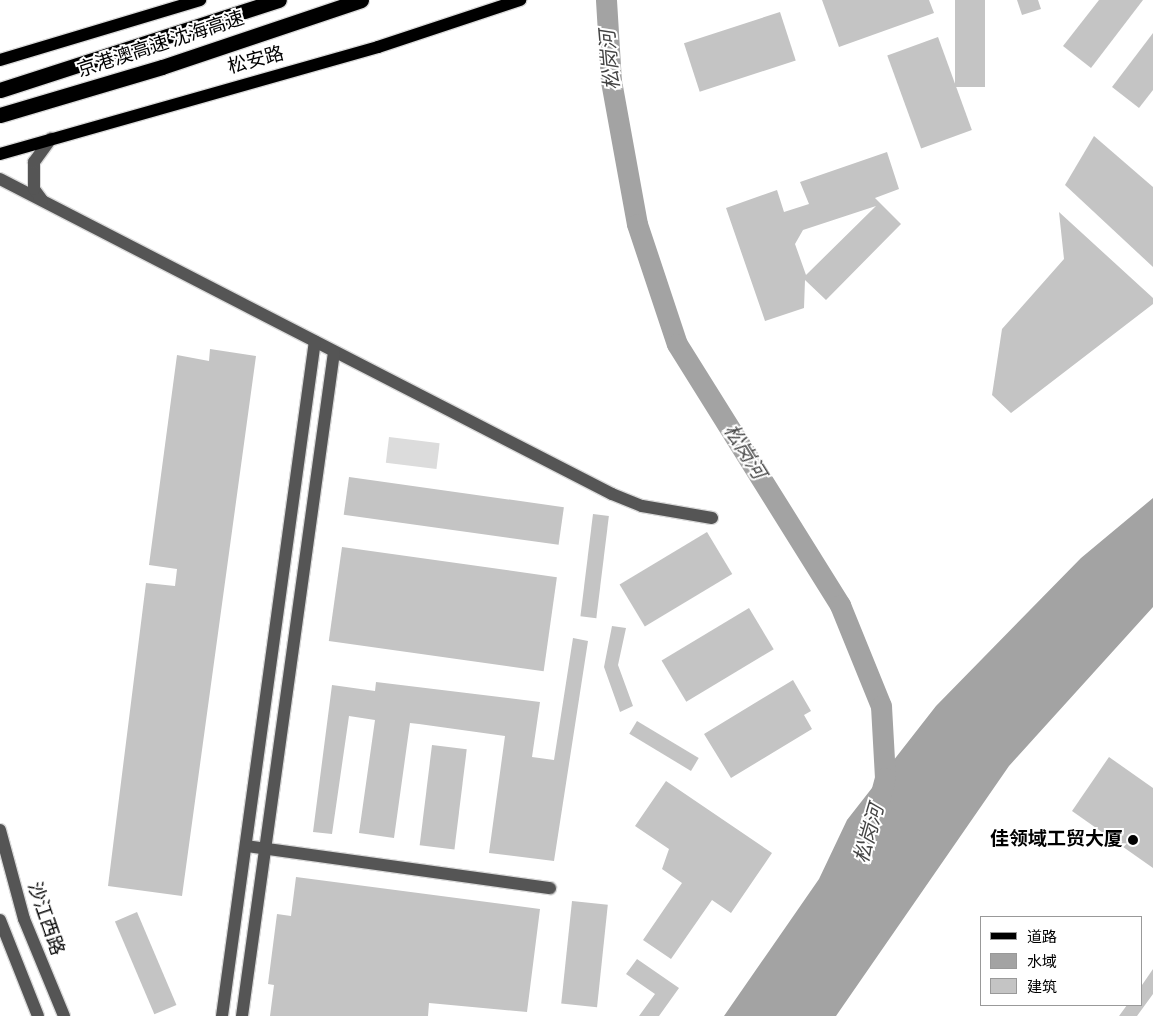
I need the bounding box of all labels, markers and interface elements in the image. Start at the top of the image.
street label: 京港澳高速 沈海高速 [75,7,247,83]
water label: 松岗河 [596,29,626,91]
street label: 松安路 [226,43,286,79]
water label: 松岗河 [718,420,770,484]
water label: 松岗河 [850,802,890,866]
place label: 佳领域工贸大厦 [990,829,1123,851]
marker: 佳领域工贸大厦 [1127,834,1139,846]
street label: 沙江西路 [22,879,68,959]
legend [980,916,1143,1006]
text: 道路 [1027,930,1057,945]
text: 水域 [1027,955,1057,970]
text: 建筑 [1027,980,1057,995]

